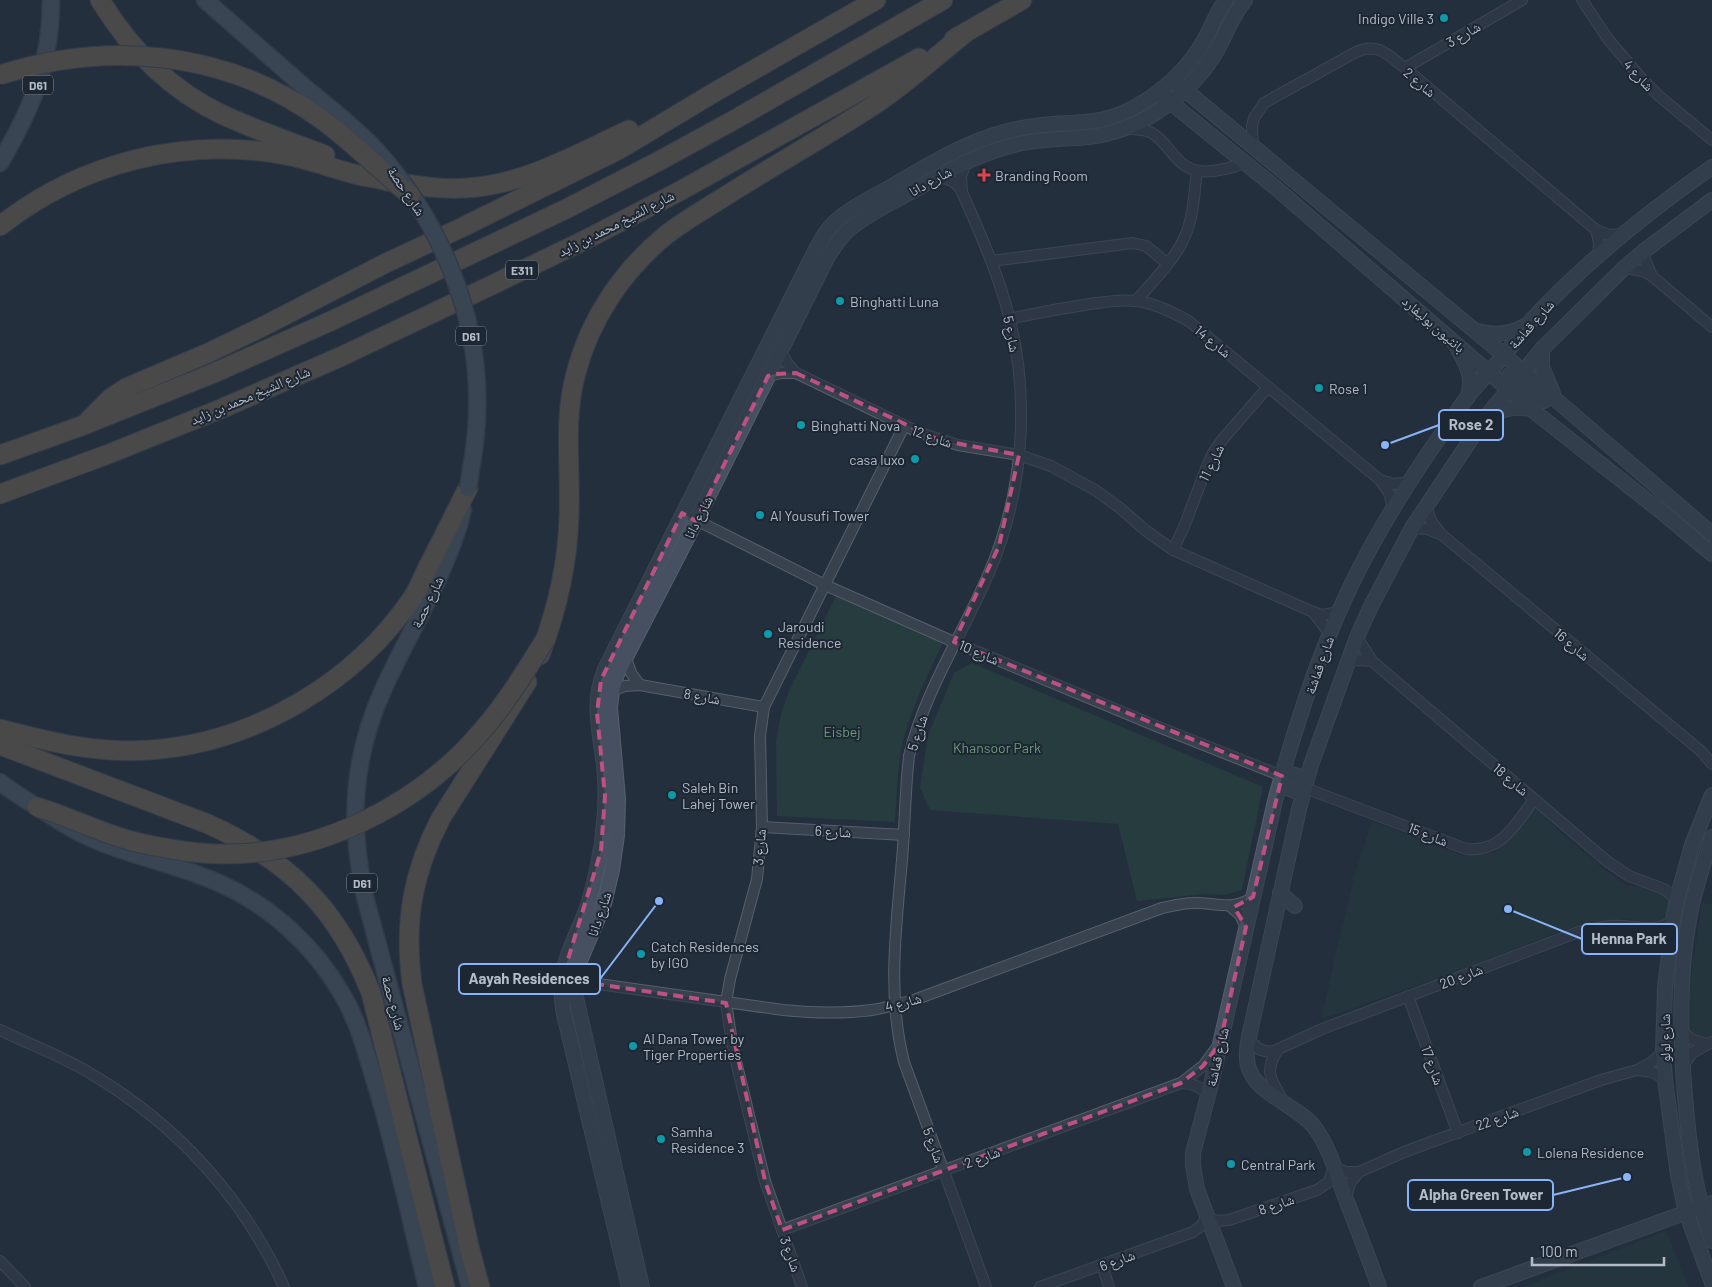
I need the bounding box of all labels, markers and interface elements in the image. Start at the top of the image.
place label: Indigo Ville 3 [1358,10,1434,27]
marker: Indigo Ville 3 [1438,12,1450,24]
street label: شارع 3 [1443,17,1484,52]
street label: شارع 4 [1619,56,1658,96]
street label: شارع 2 [1399,64,1440,102]
road number: D61 [23,76,53,94]
street label: شارع دانا [906,162,955,201]
street label: شارع حصة [383,163,430,220]
place label: Branding Room [995,167,1088,184]
marker: Branding Room [977,168,991,182]
street label: شارع الشيخ محمد بن زايد [555,186,678,261]
road number: E311 [506,260,538,280]
street label: بانثيون بوليفارد [1399,292,1469,357]
place label: Binghatti Luna [850,293,939,310]
marker: Binghatti Luna [834,295,846,307]
street label: شارع قماشة [1505,296,1559,353]
street label: شارع 5 [998,314,1024,354]
street label: شارع 14 [1190,321,1235,362]
road number: D61 [456,326,486,346]
street label: شارع الشيخ محمد بن زايد [188,362,313,430]
place label: Rose 1 [1329,380,1367,397]
marker: Rose 1 [1313,382,1325,394]
callout: Rose 2 [1439,410,1503,440]
text: Rose 2 [1449,415,1493,433]
place label: Binghatti Nova [811,417,900,434]
marker: Binghatti Nova [795,419,807,431]
street label: شارع 12 [909,421,955,453]
street label: شارع 11 [1195,442,1229,485]
place label: casa luxo [849,451,905,468]
marker: casa luxo [909,453,921,465]
street label: شارع دانا [680,493,718,542]
place label: Al Yousufi Tower [770,507,869,524]
marker: Al Yousufi Tower [754,509,766,521]
street label: شارع حصة [407,573,449,632]
place label: Jaroudi Residence [778,618,841,651]
street label: شارع 16 [1549,624,1593,665]
marker: Jaroudi Residence [762,628,774,640]
street label: شارع قماشة [1301,634,1339,697]
street label: شارع 10 [955,636,1002,670]
street label: شارع 8 [682,684,722,710]
street label: شارع 5 [903,713,933,754]
park label: Eisbej [823,723,861,740]
park label: Khansoor Park [953,739,1041,756]
street label: شارع 18 [1488,759,1532,800]
place label: Saleh Bin Lahej Tower [682,779,755,812]
marker: Saleh Bin Lahej Tower [666,789,678,801]
street label: شارع 15 [1405,819,1450,851]
street label: شارع 6 [814,822,852,842]
street label: شارع 3 [749,828,771,866]
road number: D61 [347,874,377,892]
street label: شارع دانا [583,890,616,939]
callout: Henna Park [1582,924,1677,954]
text: Henna Park [1591,929,1667,947]
place label: Catch Residences by IGO [651,938,759,971]
marker: Catch Residences by IGO [635,948,647,960]
street label: شارع 20 [1437,960,1486,994]
callout: Aayah Residences [459,964,600,994]
text: Aayah Residences [468,969,590,987]
street label: شارع حصة [377,974,409,1033]
street label: شارع 4 [883,989,924,1017]
street label: شارع لولو [1656,1014,1675,1062]
street label: شارع قماشة [1202,1026,1234,1089]
place label: Al Dana Tower by Tiger Properties [643,1030,745,1063]
marker: Al Dana Tower by Tiger Properties [627,1040,639,1052]
street label: شارع 17 [1416,1043,1448,1088]
street label: شارع 22 [1473,1102,1521,1135]
place label: Samha Residence 3 [671,1123,744,1156]
street label: شارع 5 [918,1125,948,1166]
marker: Samha Residence 3 [655,1133,667,1145]
street label: شارع 2 [962,1143,1003,1173]
place label: Lolena Residence [1537,1144,1644,1161]
marker: Lolena Residence [1521,1146,1533,1158]
place label: Central Park [1241,1156,1315,1173]
marker: Central Park [1225,1158,1237,1170]
callout: Alpha Green Tower [1408,1180,1553,1210]
text: Alpha Green Tower [1419,1185,1543,1203]
street label: شارع 8 [1256,1190,1297,1220]
street label: شارع 3 [775,1234,805,1275]
scale bar [1532,1234,1664,1266]
text: 100 m [1540,1242,1578,1260]
street label: شارع 6 [1097,1246,1138,1276]

